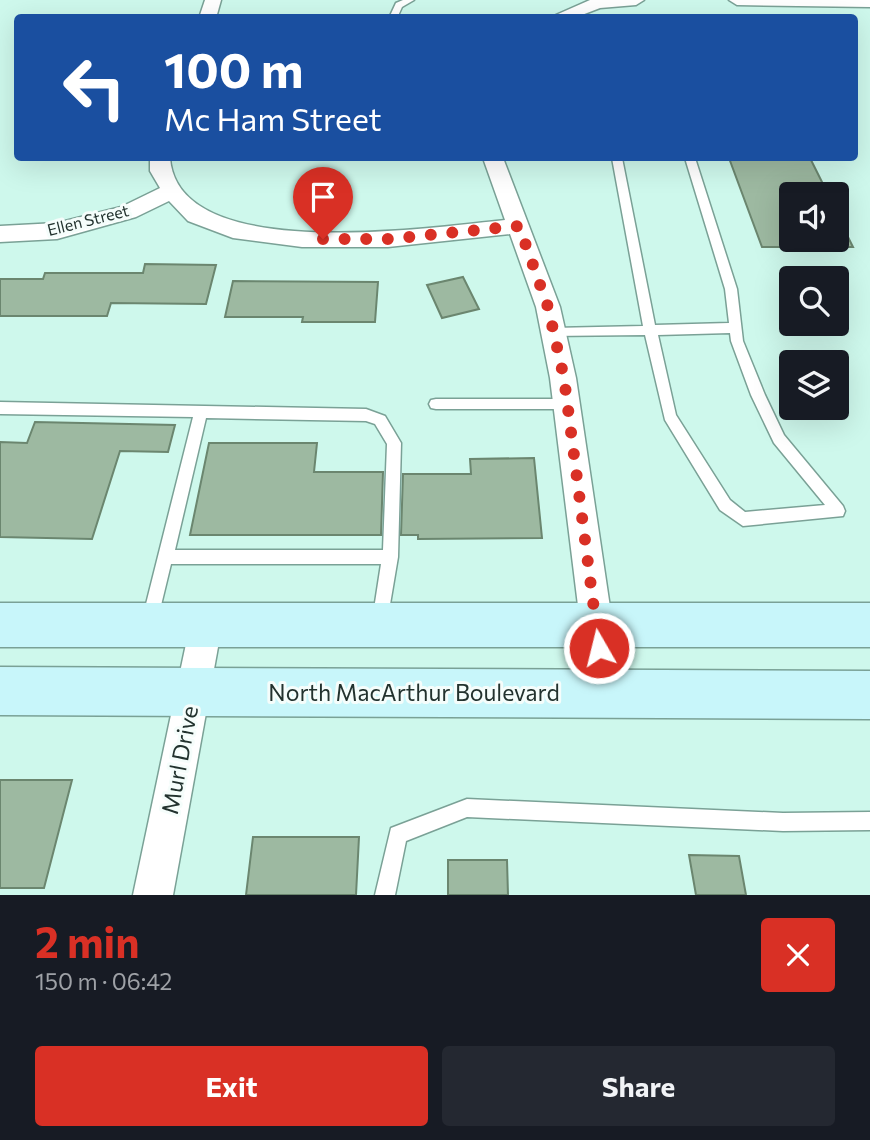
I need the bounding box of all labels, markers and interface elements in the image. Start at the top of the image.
text: 100 m [164,38,303,98]
icon: left [49,42,140,133]
text: Mc Ham Street [164,98,382,138]
pin [293,167,353,239]
icon: arrive [304,178,342,216]
map controls [779,182,849,420]
button: sound [779,182,849,252]
street label: Ellen Street [45,200,131,239]
button: search [779,266,849,336]
button: layers [779,350,849,420]
position arrow [562,611,636,685]
street label: North MacArthur Boulevard [268,678,560,706]
street label: Murl Drive [155,703,203,816]
text: 2 min [35,915,140,967]
button: close [761,918,835,992]
text: 150 m · 06:42 [35,967,172,995]
button: Exit [35,1046,428,1126]
button: Share [442,1046,835,1126]

